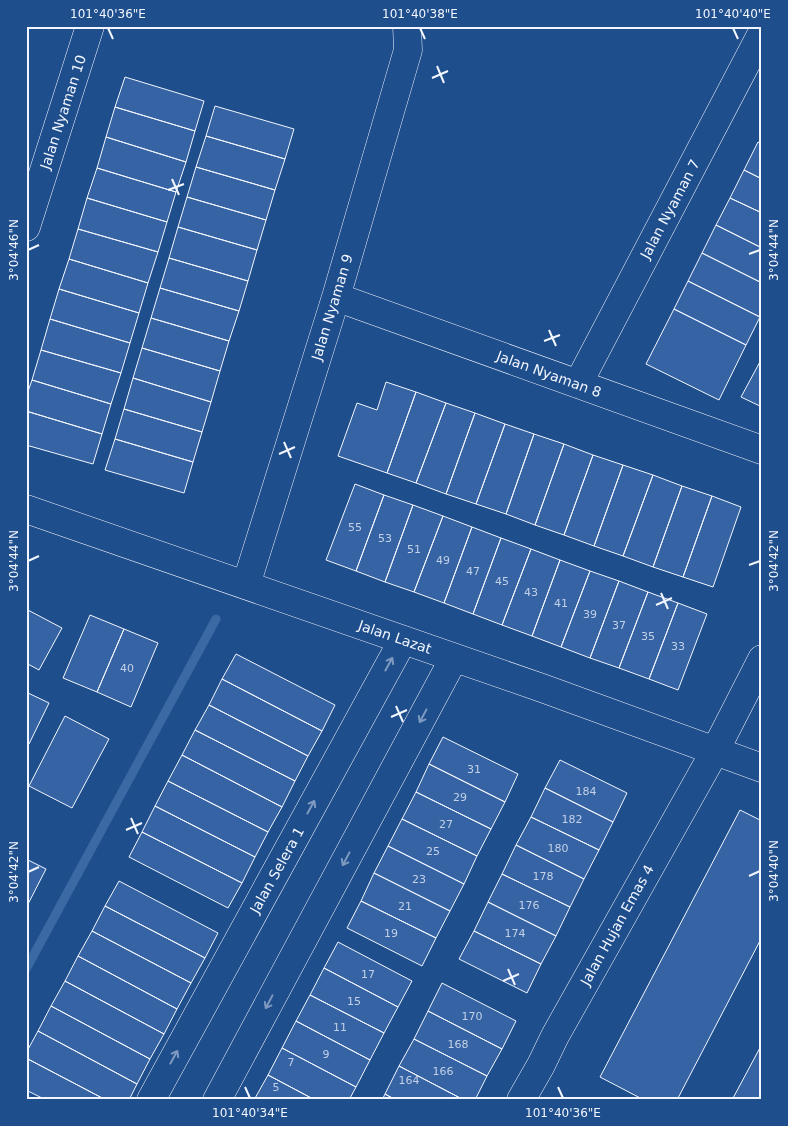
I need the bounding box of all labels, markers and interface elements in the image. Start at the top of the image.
text: 101°40'36"E [70,7,146,21]
text: 101°40'38"E [382,7,458,21]
text: 101°40'40"E [695,7,771,21]
street label: Jalan Nyaman 10 [37,53,89,172]
street label: Jalan Nyaman 7 [637,157,703,262]
text: 3°04'46"N [7,219,21,281]
text: 3°04'44"N [767,219,781,281]
street label: Jalan Nyaman 9 [308,252,356,363]
street label: Jalan Nyaman 8 [494,347,604,400]
house number: 55 [348,521,362,534]
text: 3°04'44"N [7,530,21,592]
text: 3°04'42"N [767,530,781,592]
house number: 53 [378,532,392,545]
house number: 51 [407,543,421,556]
house number: 49 [436,554,450,567]
house number: 47 [466,565,480,578]
house number: 45 [495,575,509,588]
house number: 43 [524,586,538,599]
house number: 41 [554,597,568,610]
house number: 39 [583,608,597,621]
street label: Jalan Lazat [355,617,434,657]
house number: 37 [612,619,626,632]
house number: 35 [641,630,655,643]
house number: 33 [671,640,685,653]
one-way arrow [385,658,395,672]
house number: 40 [120,662,134,675]
one-way arrow [418,708,427,723]
house number: 31 [467,763,481,776]
house number: 184 [576,785,597,798]
house number: 29 [453,791,467,804]
one-way arrow [307,800,316,815]
house number: 182 [562,813,583,826]
house number: 27 [439,818,453,831]
street label: Jalan Selera 1 [246,824,307,917]
text: 3°04'40"N [767,840,781,902]
text: 3°04'42"N [7,841,21,903]
house number: 180 [548,842,569,855]
house number: 25 [426,845,440,858]
one-way arrow [341,851,350,866]
street label: Jalan Hujan Emas 4 [577,862,657,989]
house number: 178 [533,870,554,883]
house number: 23 [412,873,426,886]
house number: 176 [519,899,540,912]
house number: 21 [398,900,412,913]
house number: 19 [384,927,398,940]
house number: 174 [505,927,526,940]
house number: 17 [361,968,375,981]
one-way arrow [264,995,274,1009]
house number: 15 [347,995,361,1008]
house number: 170 [462,1010,483,1023]
house number: 11 [333,1021,347,1034]
house number: 168 [448,1038,469,1051]
house number: 9 [323,1048,330,1061]
one-way arrow [170,1050,180,1065]
house number: 7 [288,1056,295,1069]
house number: 166 [433,1065,454,1078]
house number: 164 [399,1074,420,1087]
house number: 5 [273,1081,280,1094]
text: 101°40'34"E [212,1106,288,1120]
text: 101°40'36"E [525,1106,601,1120]

